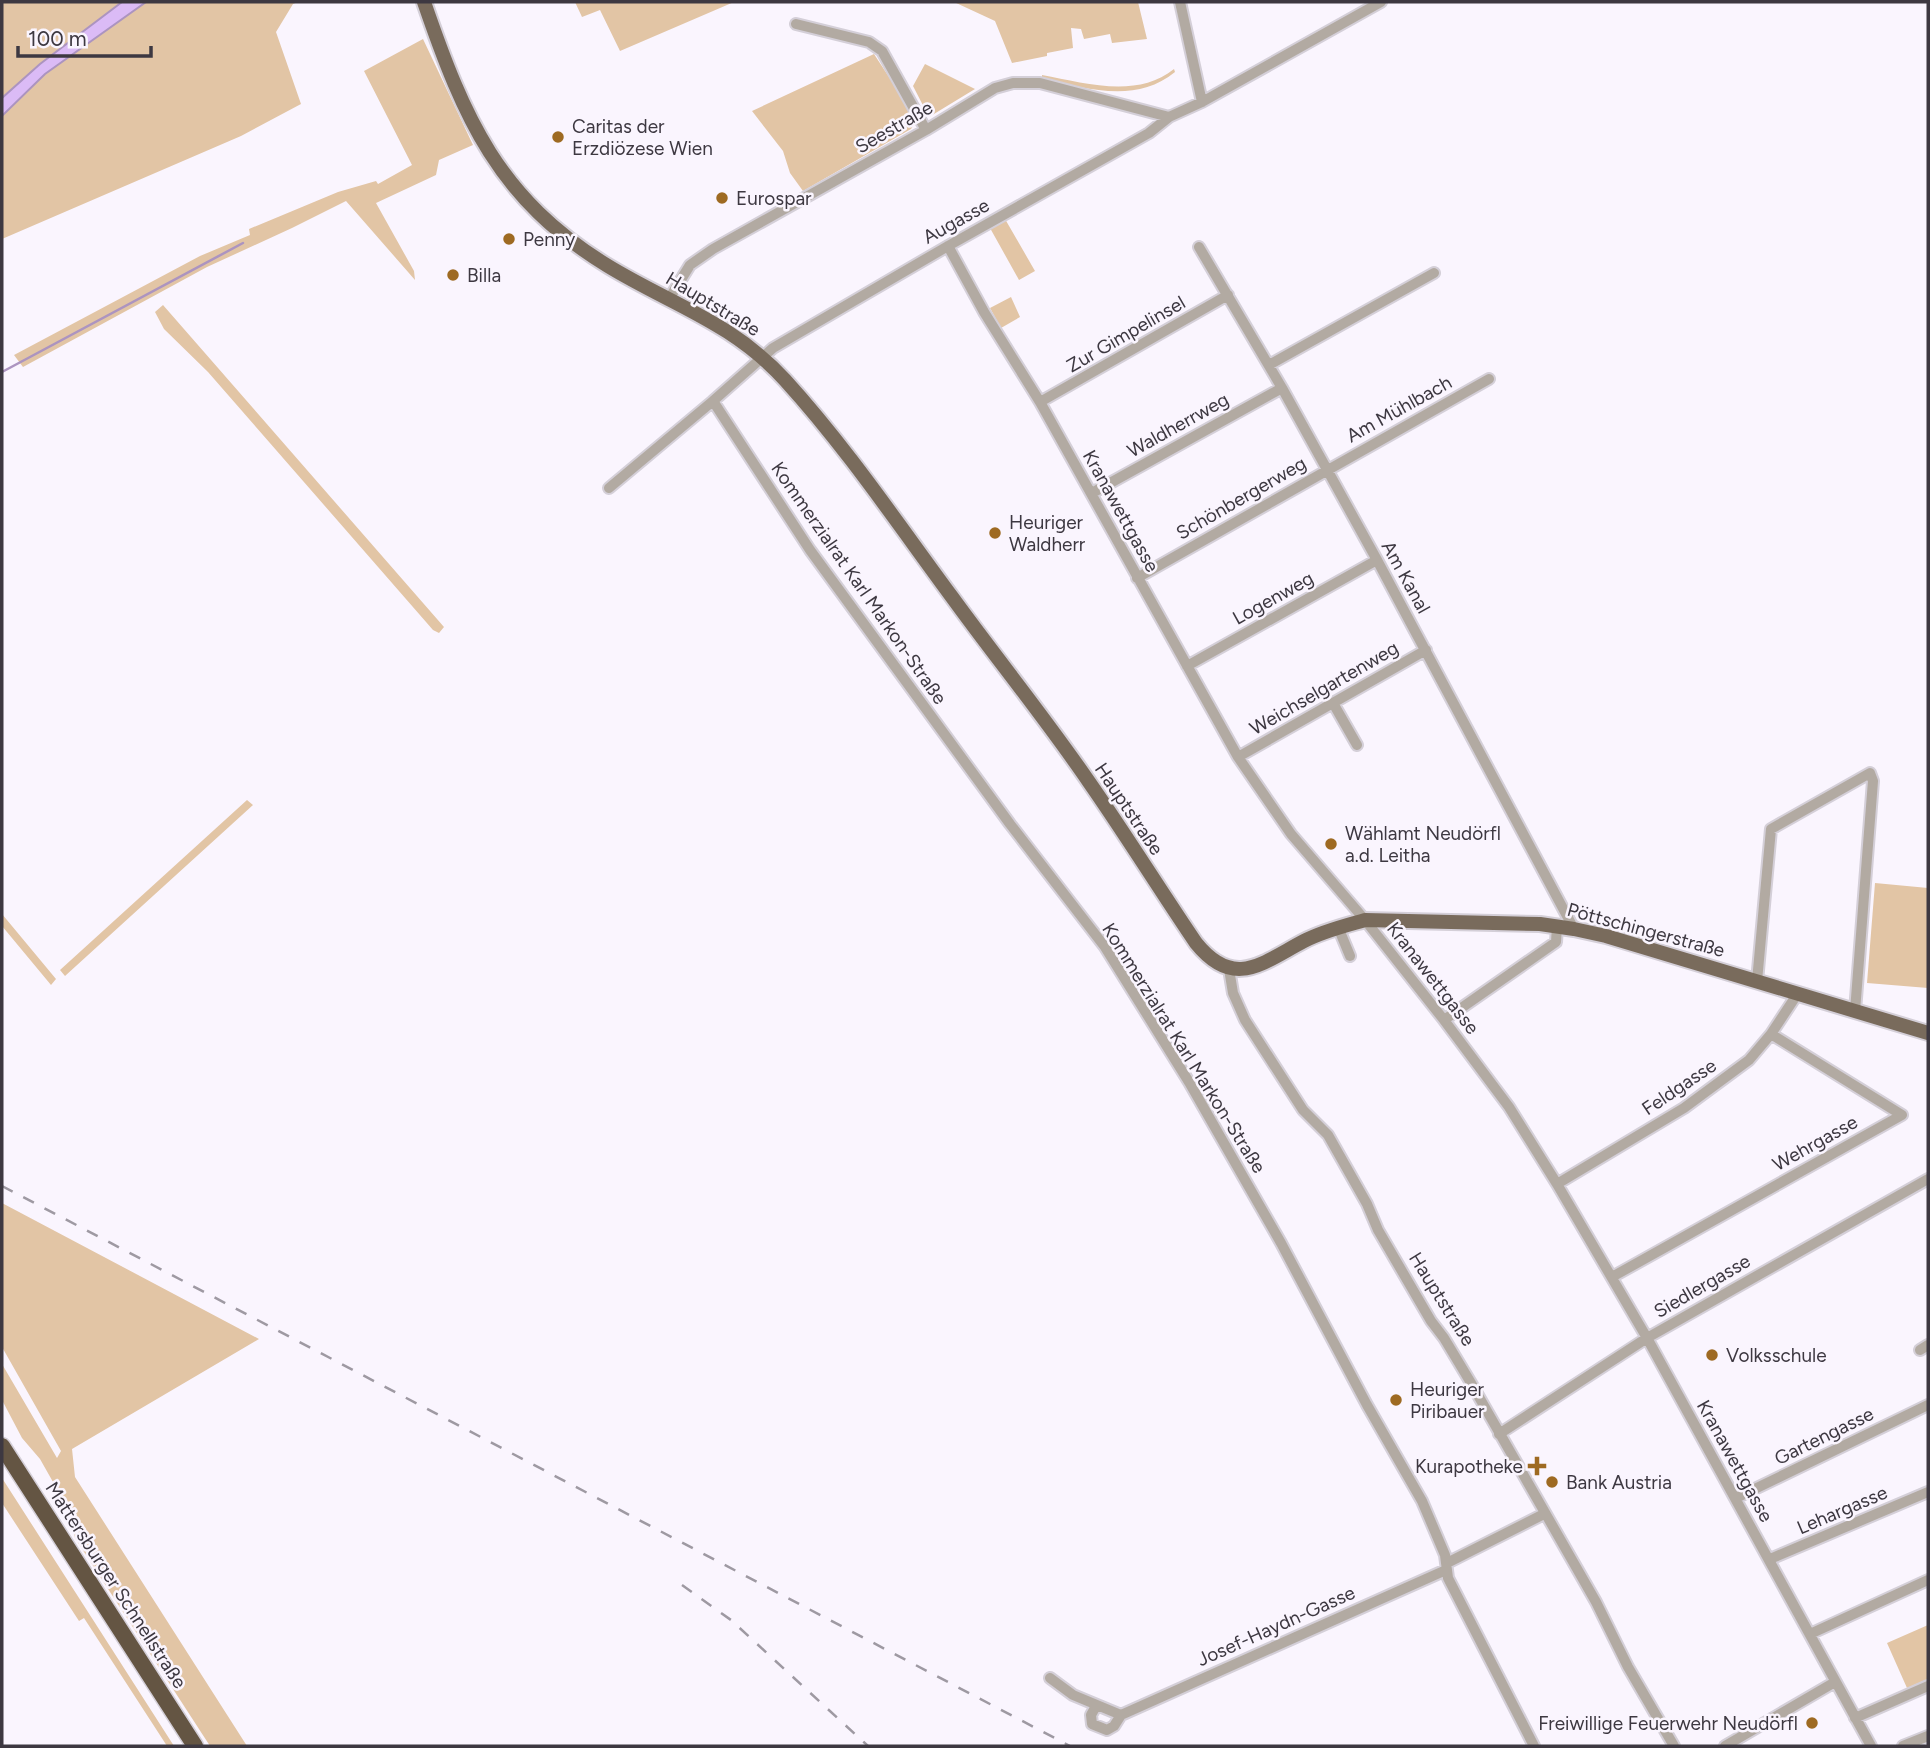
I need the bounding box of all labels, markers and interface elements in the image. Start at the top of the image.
scale bar [18,14,150,58]
text: 100 m [28,26,87,51]
street label: Seestraße [851,96,937,158]
place label: Caritas der Erzdiözese Wien [572,115,713,160]
marker: Caritas der Erzdiözese Wien [550,129,566,145]
place label: Eurospar [736,187,812,210]
marker: Eurospar [714,190,730,206]
street label: Augasse [919,193,993,249]
place label: Penny [523,228,575,251]
marker: Penny [501,231,517,247]
place label: Billa [467,264,501,287]
marker: Billa [445,267,461,283]
street label: Hauptstraße [662,267,764,341]
street label: Zur Gimpelinsel [1063,291,1189,377]
street label: Am Mühlbach [1342,371,1456,447]
street label: Waldherrweg [1123,388,1233,462]
street label: Kranawettgasse [1078,446,1164,576]
street label: Schönbergerweg [1172,451,1310,545]
street label: Kommerzialrat Karl Markon-Straße [766,457,952,709]
place label: Heuriger Waldherr [1009,511,1086,556]
marker: Heuriger Waldherr [987,525,1003,541]
street label: Am Kanal [1377,537,1435,617]
street label: Logenweg [1228,566,1318,630]
street label: Weichselgartenweg [1246,636,1402,740]
street label: Hauptstraße [1090,759,1168,859]
place label: Wählamt Neudörfl a.d. Leitha [1345,822,1501,867]
marker: Wählamt Neudörfl a.d. Leitha [1323,836,1339,852]
street label: Pöttschingerstraße [1565,898,1727,962]
street label: Kranawettgasse [1382,917,1484,1039]
street label: Kommerzialrat Karl Markon-Straße [1097,919,1271,1177]
street label: Feldgasse [1637,1054,1721,1120]
street label: Wehrgasse [1768,1110,1862,1176]
street label: Hauptstraße [1404,1248,1480,1350]
street label: Siedlergasse [1650,1249,1754,1323]
place label: Volksschule [1726,1344,1827,1367]
marker: Volksschule [1704,1347,1720,1363]
place label: Heuriger Piribauer [1410,1378,1485,1423]
marker: Heuriger Piribauer [1388,1392,1404,1408]
street label: Kranawettgasse [1692,1396,1778,1526]
street label: Gartengasse [1771,1402,1877,1470]
place label: Kurapotheke [1415,1455,1523,1478]
marker: Kurapotheke [1529,1458,1545,1474]
place label: Bank Austria [1566,1471,1672,1494]
marker: Bank Austria [1544,1474,1560,1490]
street label: Mattersburger Schnellstraße [41,1477,191,1693]
street label: Lehargasse [1793,1481,1891,1539]
street label: Josef-Haydn-Gasse [1193,1581,1359,1671]
place label: Freiwillige Feuerwehr Neudörfl [1538,1712,1798,1735]
marker: Freiwillige Feuerwehr Neudörfl [1804,1715,1820,1731]

